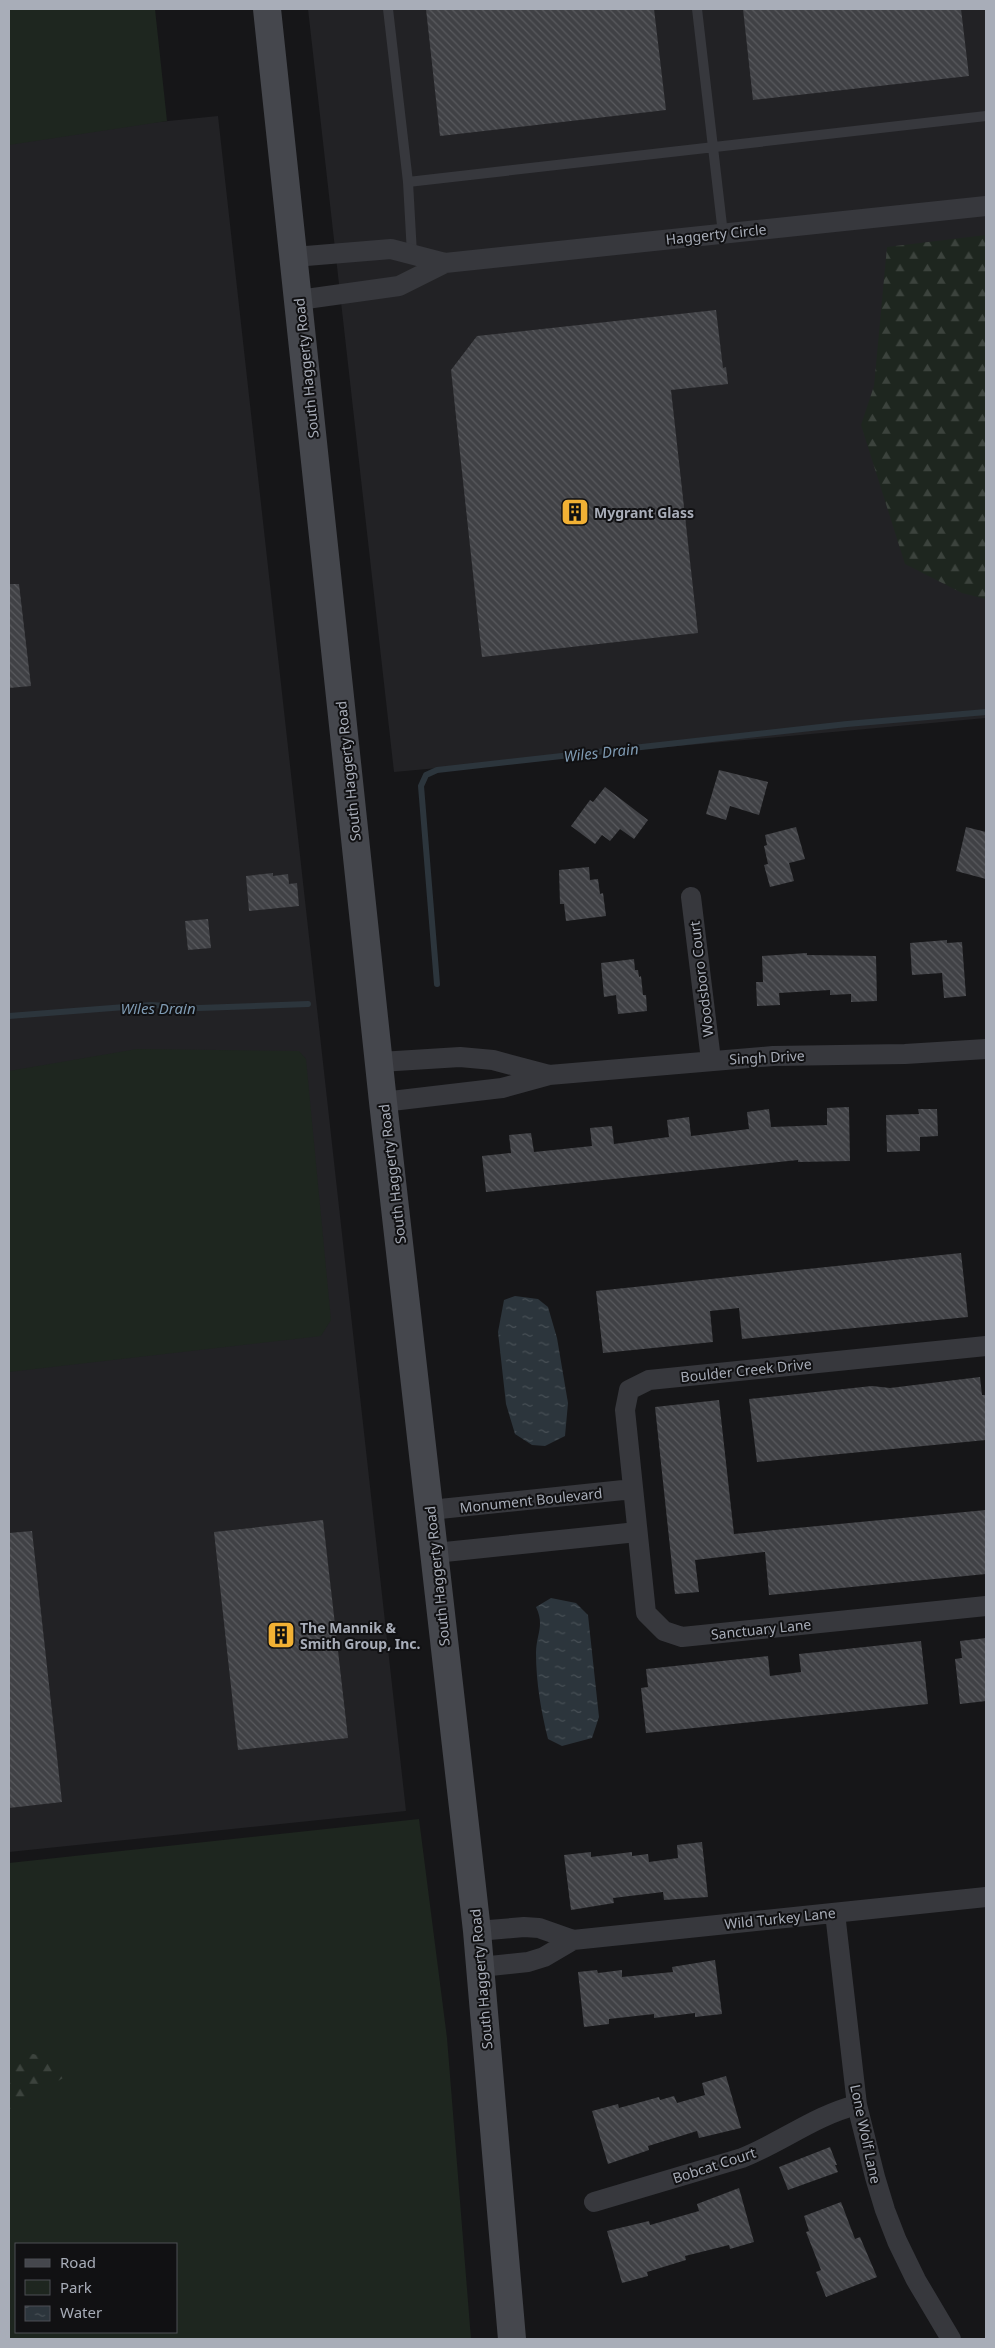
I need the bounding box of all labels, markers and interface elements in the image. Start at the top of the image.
street label: Haggerty Circle [665,219,767,249]
street label: South Haggerty Road [289,297,323,439]
building icon: Mygrant Glass [560,497,590,527]
place label: Mygrant Glass [594,503,694,522]
street label: South Haggerty Road [331,700,365,842]
water label: Wiles Drain [563,738,639,766]
street label: Woodsboro Court [684,920,718,1038]
water label: Wiles Drain [120,998,196,1018]
street label: Singh Drive [729,1046,805,1068]
street label: South Haggerty Road [374,1103,410,1245]
street label: Boulder Creek Drive [680,1354,813,1386]
street label: Monument Boulevard [459,1483,603,1517]
street label: South Haggerty Road [420,1505,454,1647]
street label: Sanctuary Lane [710,1614,812,1644]
place label: The Mannik & Smith Group, Inc. [300,1618,421,1653]
building icon: The Mannik & Smith Group, Inc. [266,1620,296,1650]
street label: Wild Turkey Lane [724,1903,837,1933]
street label: South Haggerty Road [465,1908,497,2050]
street label: Lone Wolf Lane [846,2083,886,2185]
street label: Bobcat Court [670,2143,758,2187]
legend [15,2243,178,2333]
text: Road [60,2252,96,2272]
text: Park [60,2277,92,2297]
text: Water [60,2302,102,2322]

